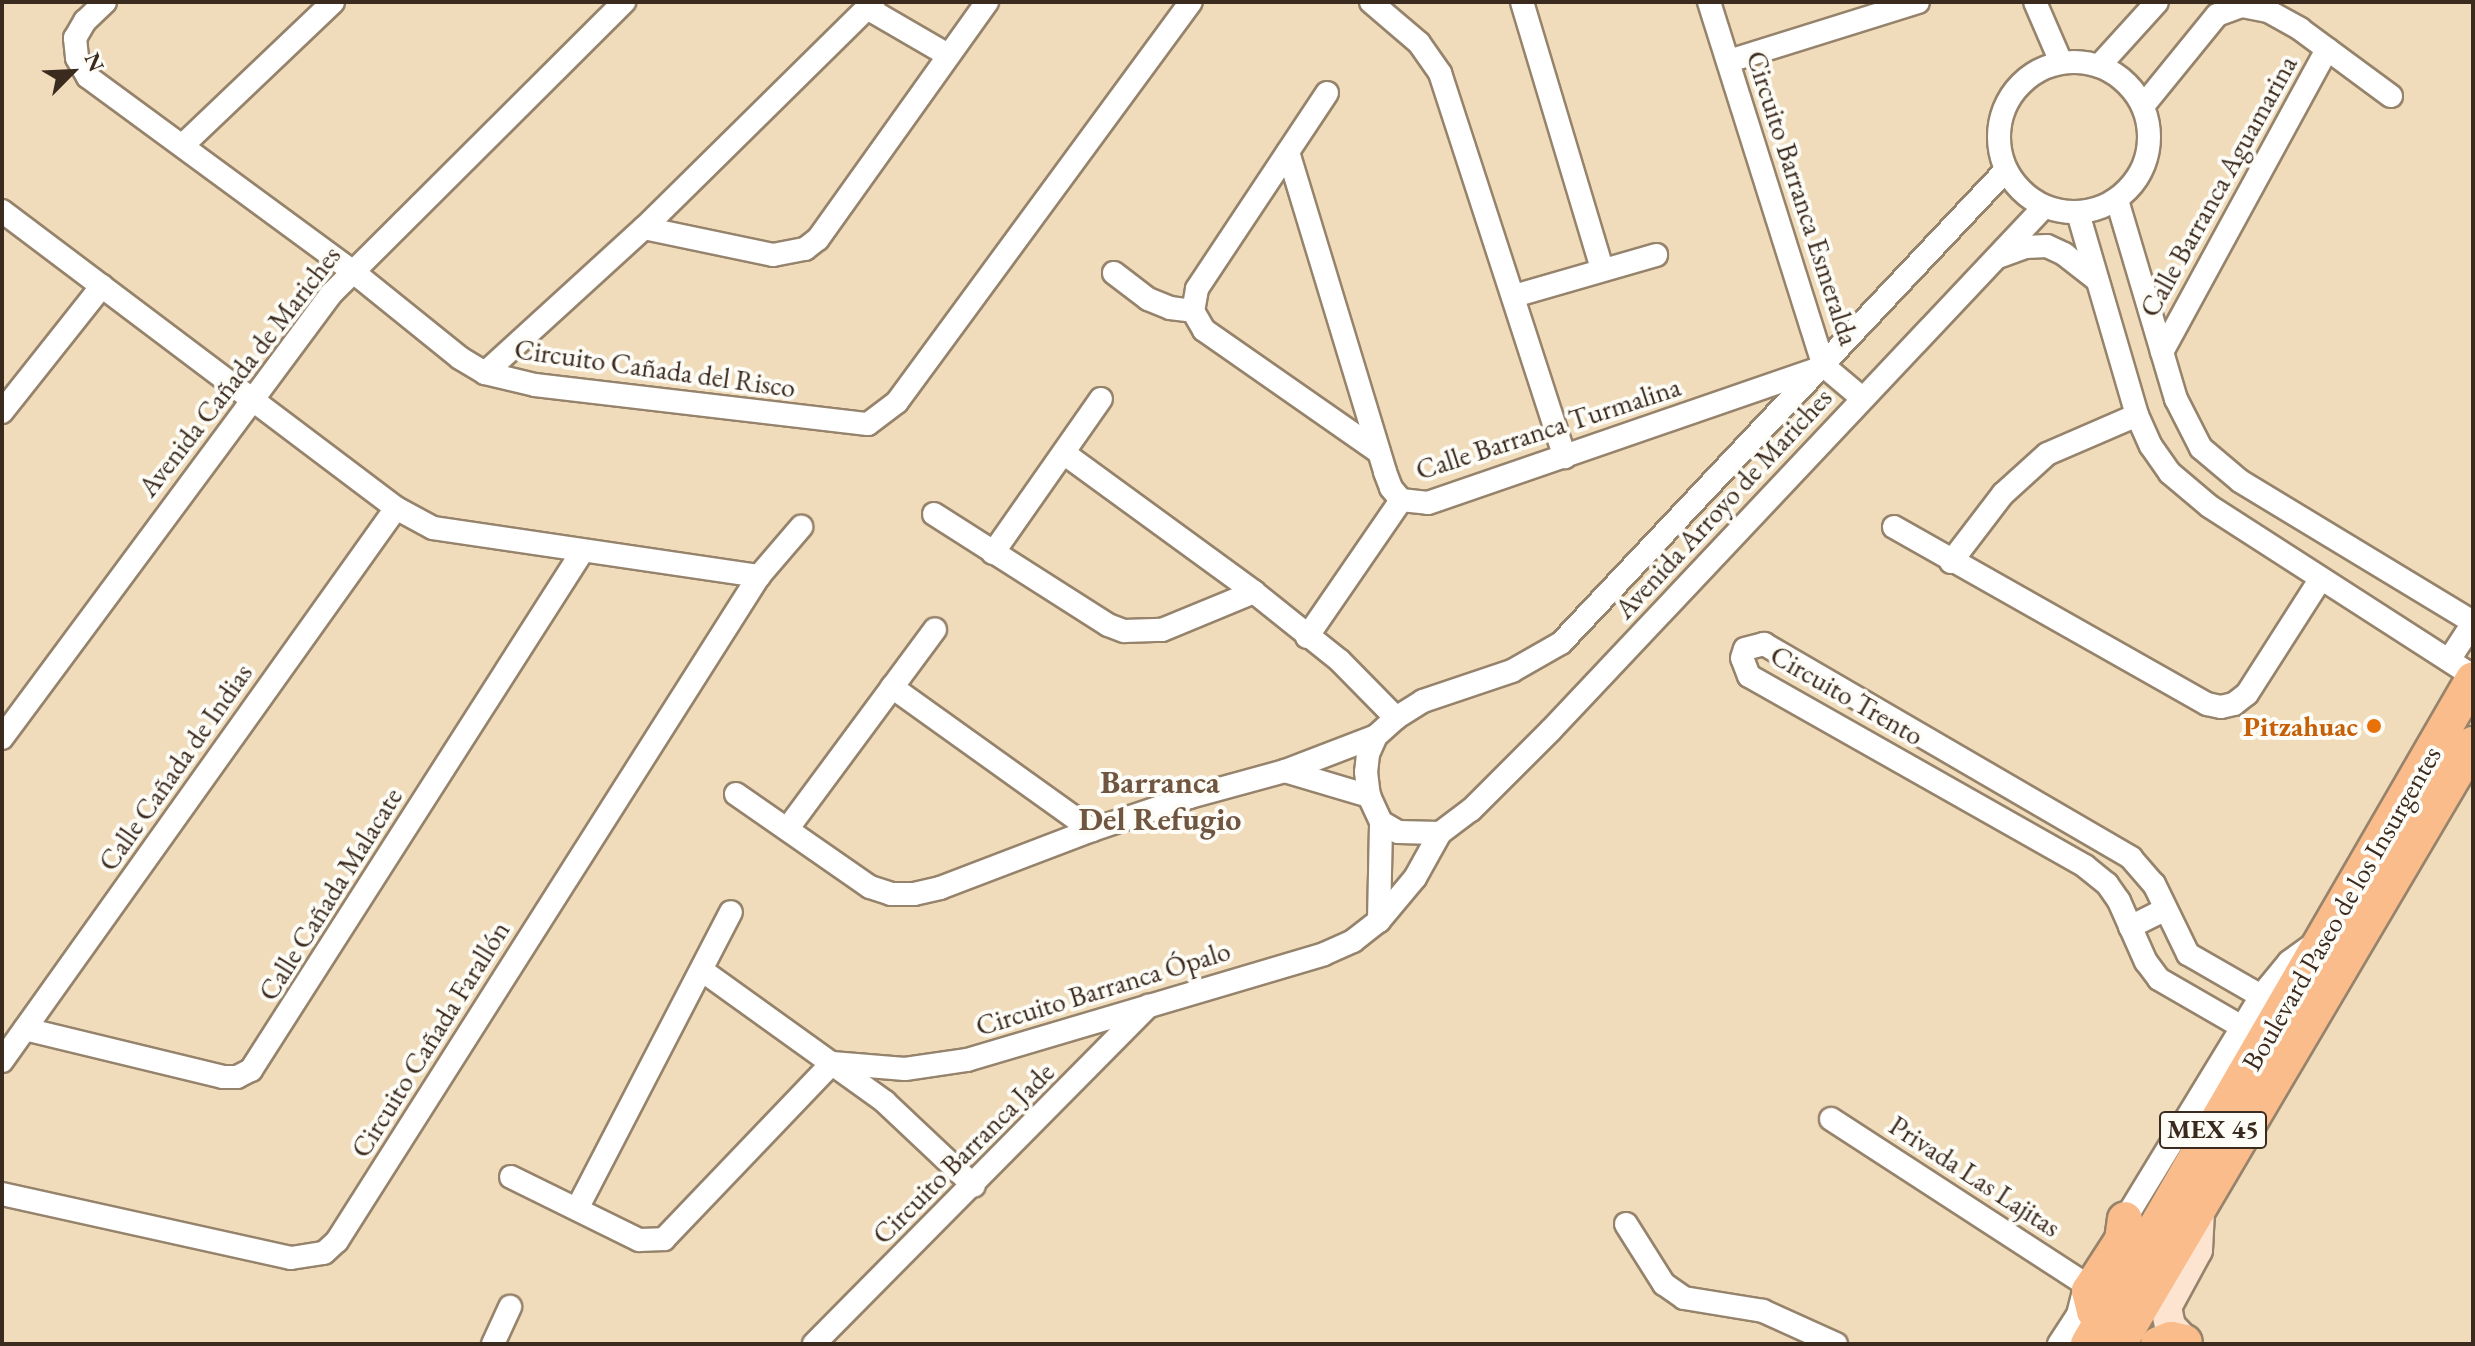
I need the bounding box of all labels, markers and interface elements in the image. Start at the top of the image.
north arrow [32,32,112,112]
street label: Circuito Barranca Esmeralda [1740,47,1866,349]
text: N [78,48,111,76]
street label: Calle Barranca Aguamarina [2132,49,2304,323]
street label: Avenida Cañada de Mariches [131,239,347,503]
street label: Circuito Cañada del Risco [512,332,798,404]
street label: Calle Barranca Turmalina [1411,369,1685,487]
street label: Avenida Arroyo de Mariches [1607,381,1839,625]
street label: Circuito Trento [1765,638,1929,752]
street label: Calle Cañada de Indias [91,657,259,877]
place label: Pitzahuac [2243,709,2358,743]
marker: Pitzahuac [2365,717,2383,735]
street label: Boulevard Paseo de los Insurgentes [2234,740,2448,1076]
district label: Barranca Del Refugio [1079,764,1241,839]
street label: Calle Cañada Malacate [251,781,409,1007]
street label: Circuito Cañada Farallón [344,915,516,1163]
street label: Circuito Barranca Ópalo [972,933,1234,1043]
street label: Circuito Barranca Jade [865,1055,1061,1251]
street label: Privada Las Lajitas [1883,1108,2067,1244]
road number: MEX 45 [2159,1108,2267,1152]

